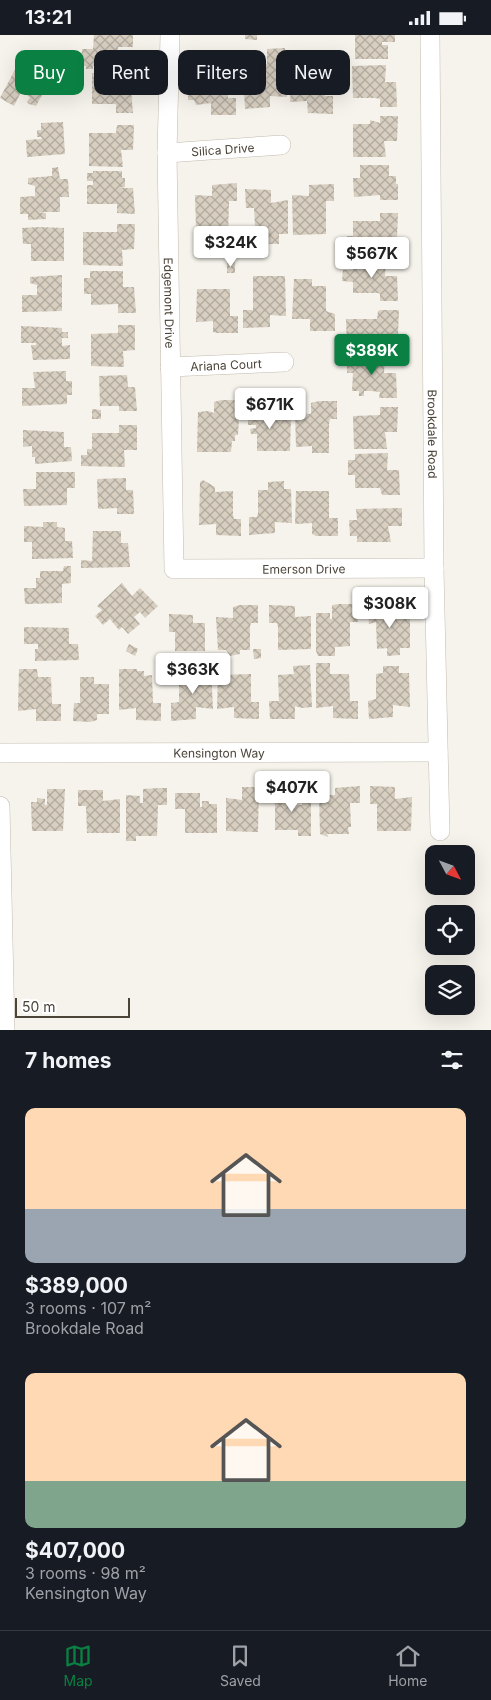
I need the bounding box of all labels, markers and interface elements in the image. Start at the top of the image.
text: 13:21 [25,6,72,29]
chip: Buy [15,50,84,95]
chip: Rent [94,50,168,95]
chip: Filters [178,50,266,95]
chip: New [276,50,350,95]
street label: Silica Drive [191,139,255,159]
pin: $324K [196,225,266,268]
text: $324K [205,232,257,252]
pin: $567K [337,237,407,279]
text: $567K [346,243,398,263]
street label: Edgemont Drive [161,257,178,348]
pin: $389K [337,333,407,376]
text: $389K [345,340,399,360]
street label: Ariana Court [190,355,262,374]
pin: $671K [235,387,305,430]
street label: Brookdale Road [425,389,441,479]
text: $671K [246,394,294,414]
street label: Emerson Drive [262,561,345,576]
pin: $308K [355,587,425,629]
text: $308K [363,593,417,613]
pin: $363K [158,653,228,695]
text: $363K [166,659,220,679]
street label: Kensington Way [173,745,265,760]
pin: $407K [257,771,327,813]
text: $407K [266,777,318,797]
north arrow [425,845,475,895]
map controls [425,845,475,1015]
button: locate [425,905,475,955]
button: layers [425,965,475,1015]
scale bar [15,995,130,1018]
text: 50 m [22,998,56,1015]
icon: filters [438,1046,466,1074]
text: 7 homes [25,1048,112,1073]
icon: home [201,1140,291,1230]
text: $389,000 [25,1273,128,1298]
text: 3 rooms · 107 m² [25,1298,151,1318]
text: Brookdale Road [25,1318,144,1338]
icon: home [201,1405,291,1495]
text: $407,000 [25,1538,125,1563]
text: 3 rooms · 98 m² [25,1563,146,1583]
text: Kensington Way [25,1583,147,1603]
tab: Map [64,1642,93,1689]
tab: Saved [220,1642,261,1689]
tab: Home [388,1642,427,1689]

